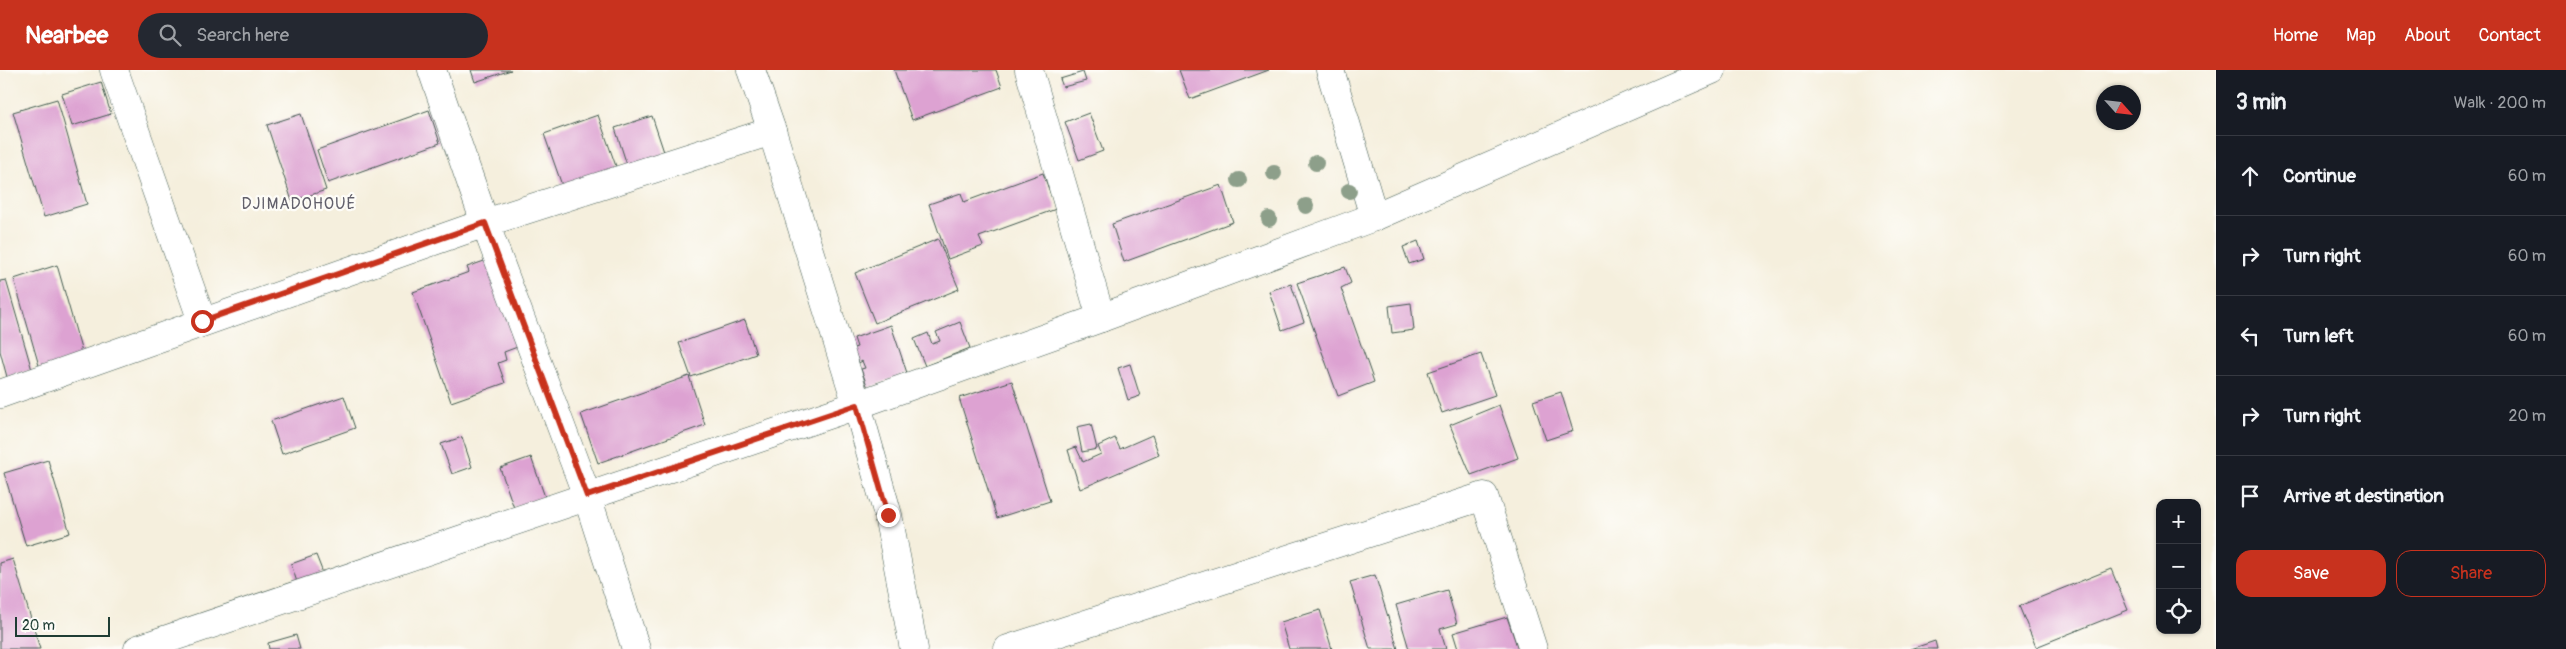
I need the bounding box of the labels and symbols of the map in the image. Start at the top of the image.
north arrow [2096,85,2141,130]
district label: DJIMADOHOUÉ [241,194,357,214]
route start [191,310,214,333]
route end [877,504,900,527]
scale bar [15,614,110,637]

